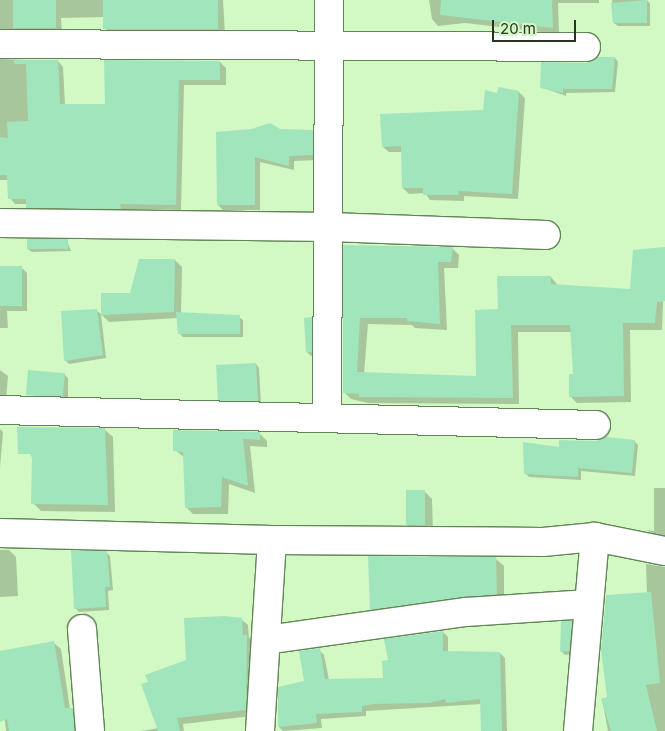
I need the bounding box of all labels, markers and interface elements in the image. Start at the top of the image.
scale bar [495,10,579,42]
text: 20 m [500,19,536,38]

